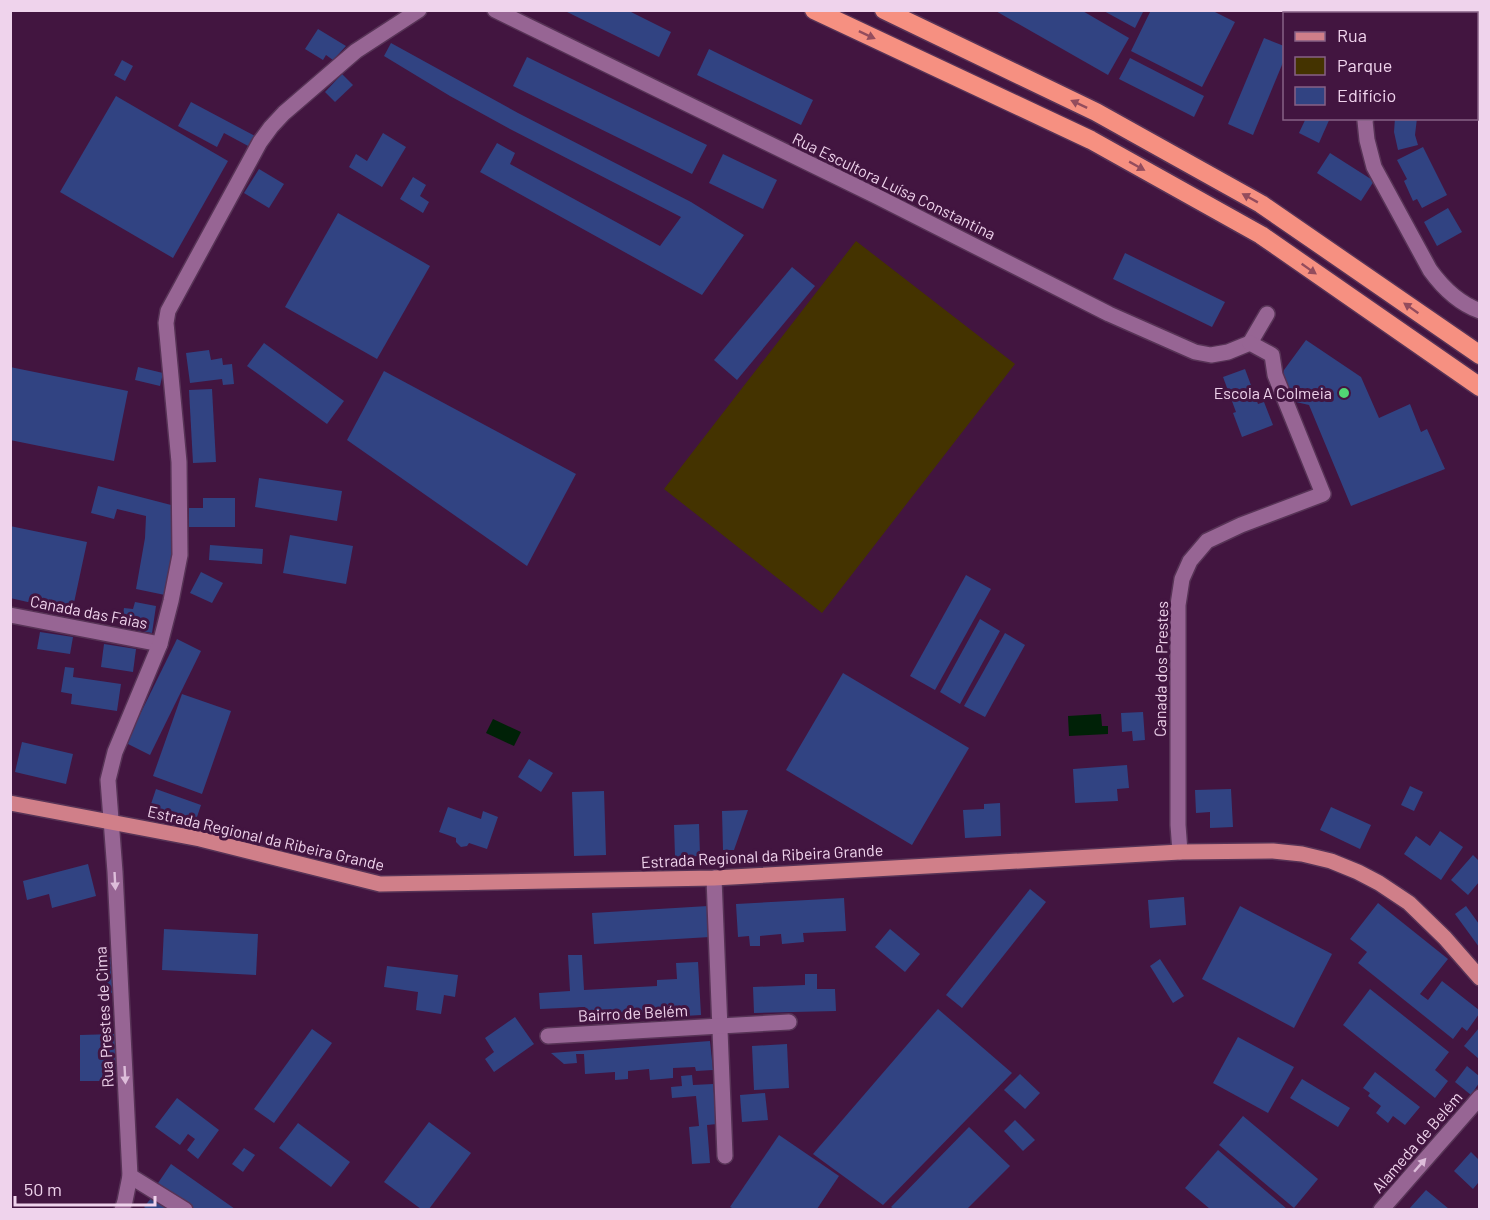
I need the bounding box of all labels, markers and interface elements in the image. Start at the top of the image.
legend [1283,12,1478,120]
text: Rua [1337,24,1367,46]
one-way arrow [858,31,875,40]
text: Parque [1337,54,1392,76]
text: Edifício [1337,84,1396,106]
one-way arrow [1071,99,1088,108]
street label: Rua Escultora Luísa Constantina [790,128,999,243]
one-way arrow [1129,161,1146,171]
one-way arrow [1241,193,1258,203]
one-way arrow [1300,263,1316,275]
one-way arrow [1403,302,1419,314]
place label: Escola A Colmeia [1214,383,1332,402]
marker: Escola A Colmeia [1337,386,1351,400]
street label: Canada das Faias [29,591,149,632]
street label: Canada dos Prestes [1150,601,1171,737]
street label: Estrada Regional da Ribeira Grande [146,801,386,874]
street label: Estrada Regional da Ribeira Grande [640,840,884,871]
one-way arrow [111,871,120,890]
street label: Rua Prestes de Cima [90,946,117,1088]
street label: Bairro de Belém [577,1000,688,1025]
one-way arrow [120,1066,129,1085]
street label: Alameda de Belém [1368,1087,1466,1196]
one-way arrow [1413,1158,1426,1173]
scale bar [15,1169,154,1207]
text: 50 m [24,1178,62,1200]

